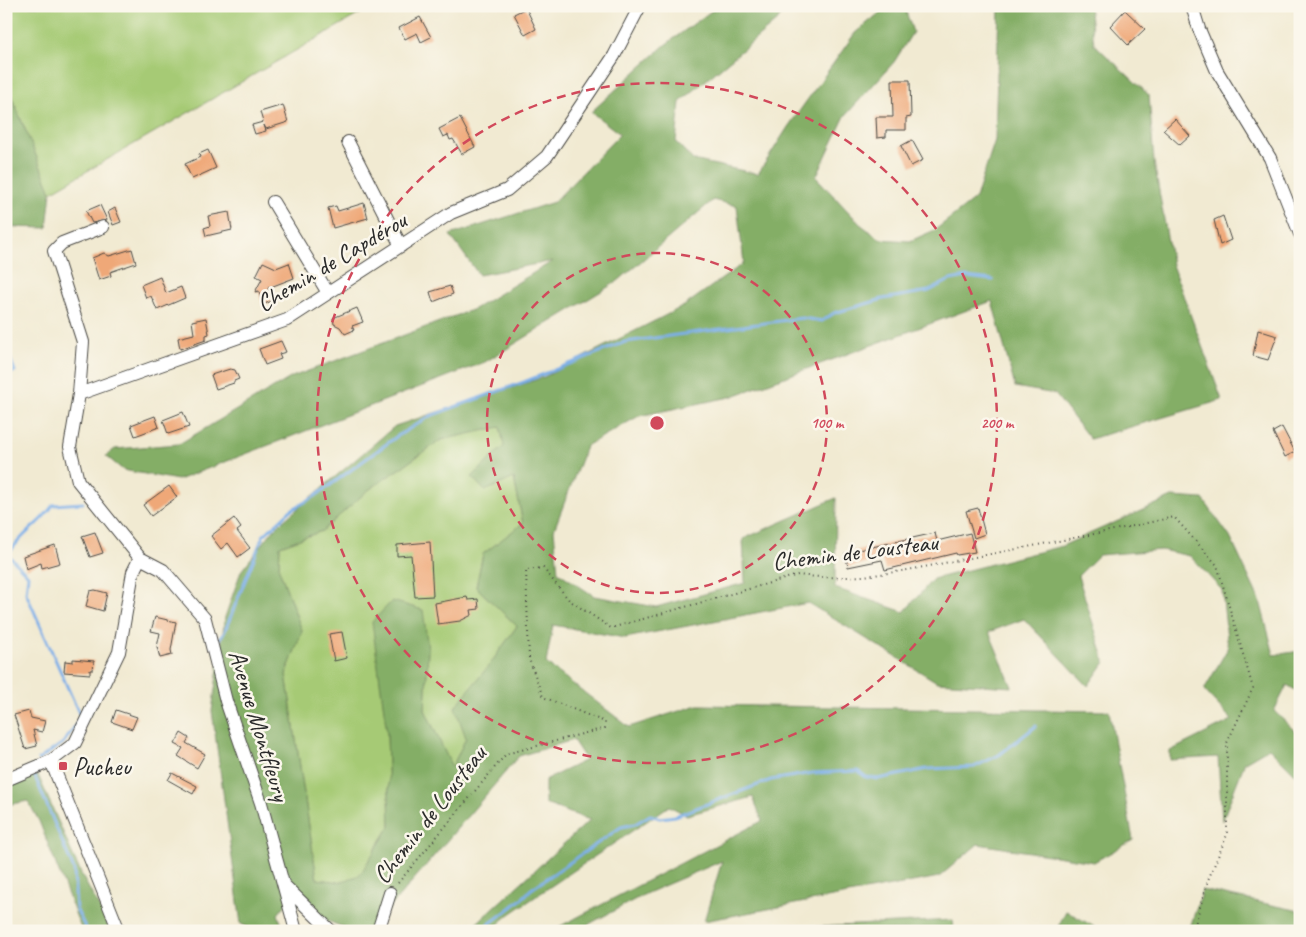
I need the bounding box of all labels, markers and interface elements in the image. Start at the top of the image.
street label: Chemin de Capdérou [250,203,414,319]
centre of rings [648,414,666,432]
text: 100 m [811,414,845,433]
text: 200 m [981,414,1015,433]
street label: Chemin de Lousteau [770,526,941,578]
street label: Avenue Montfleury [221,646,298,807]
street label: Chemin de Lousteau [366,738,495,890]
place label: Pucheu [73,751,132,783]
marker: Pucheu [57,760,69,772]

